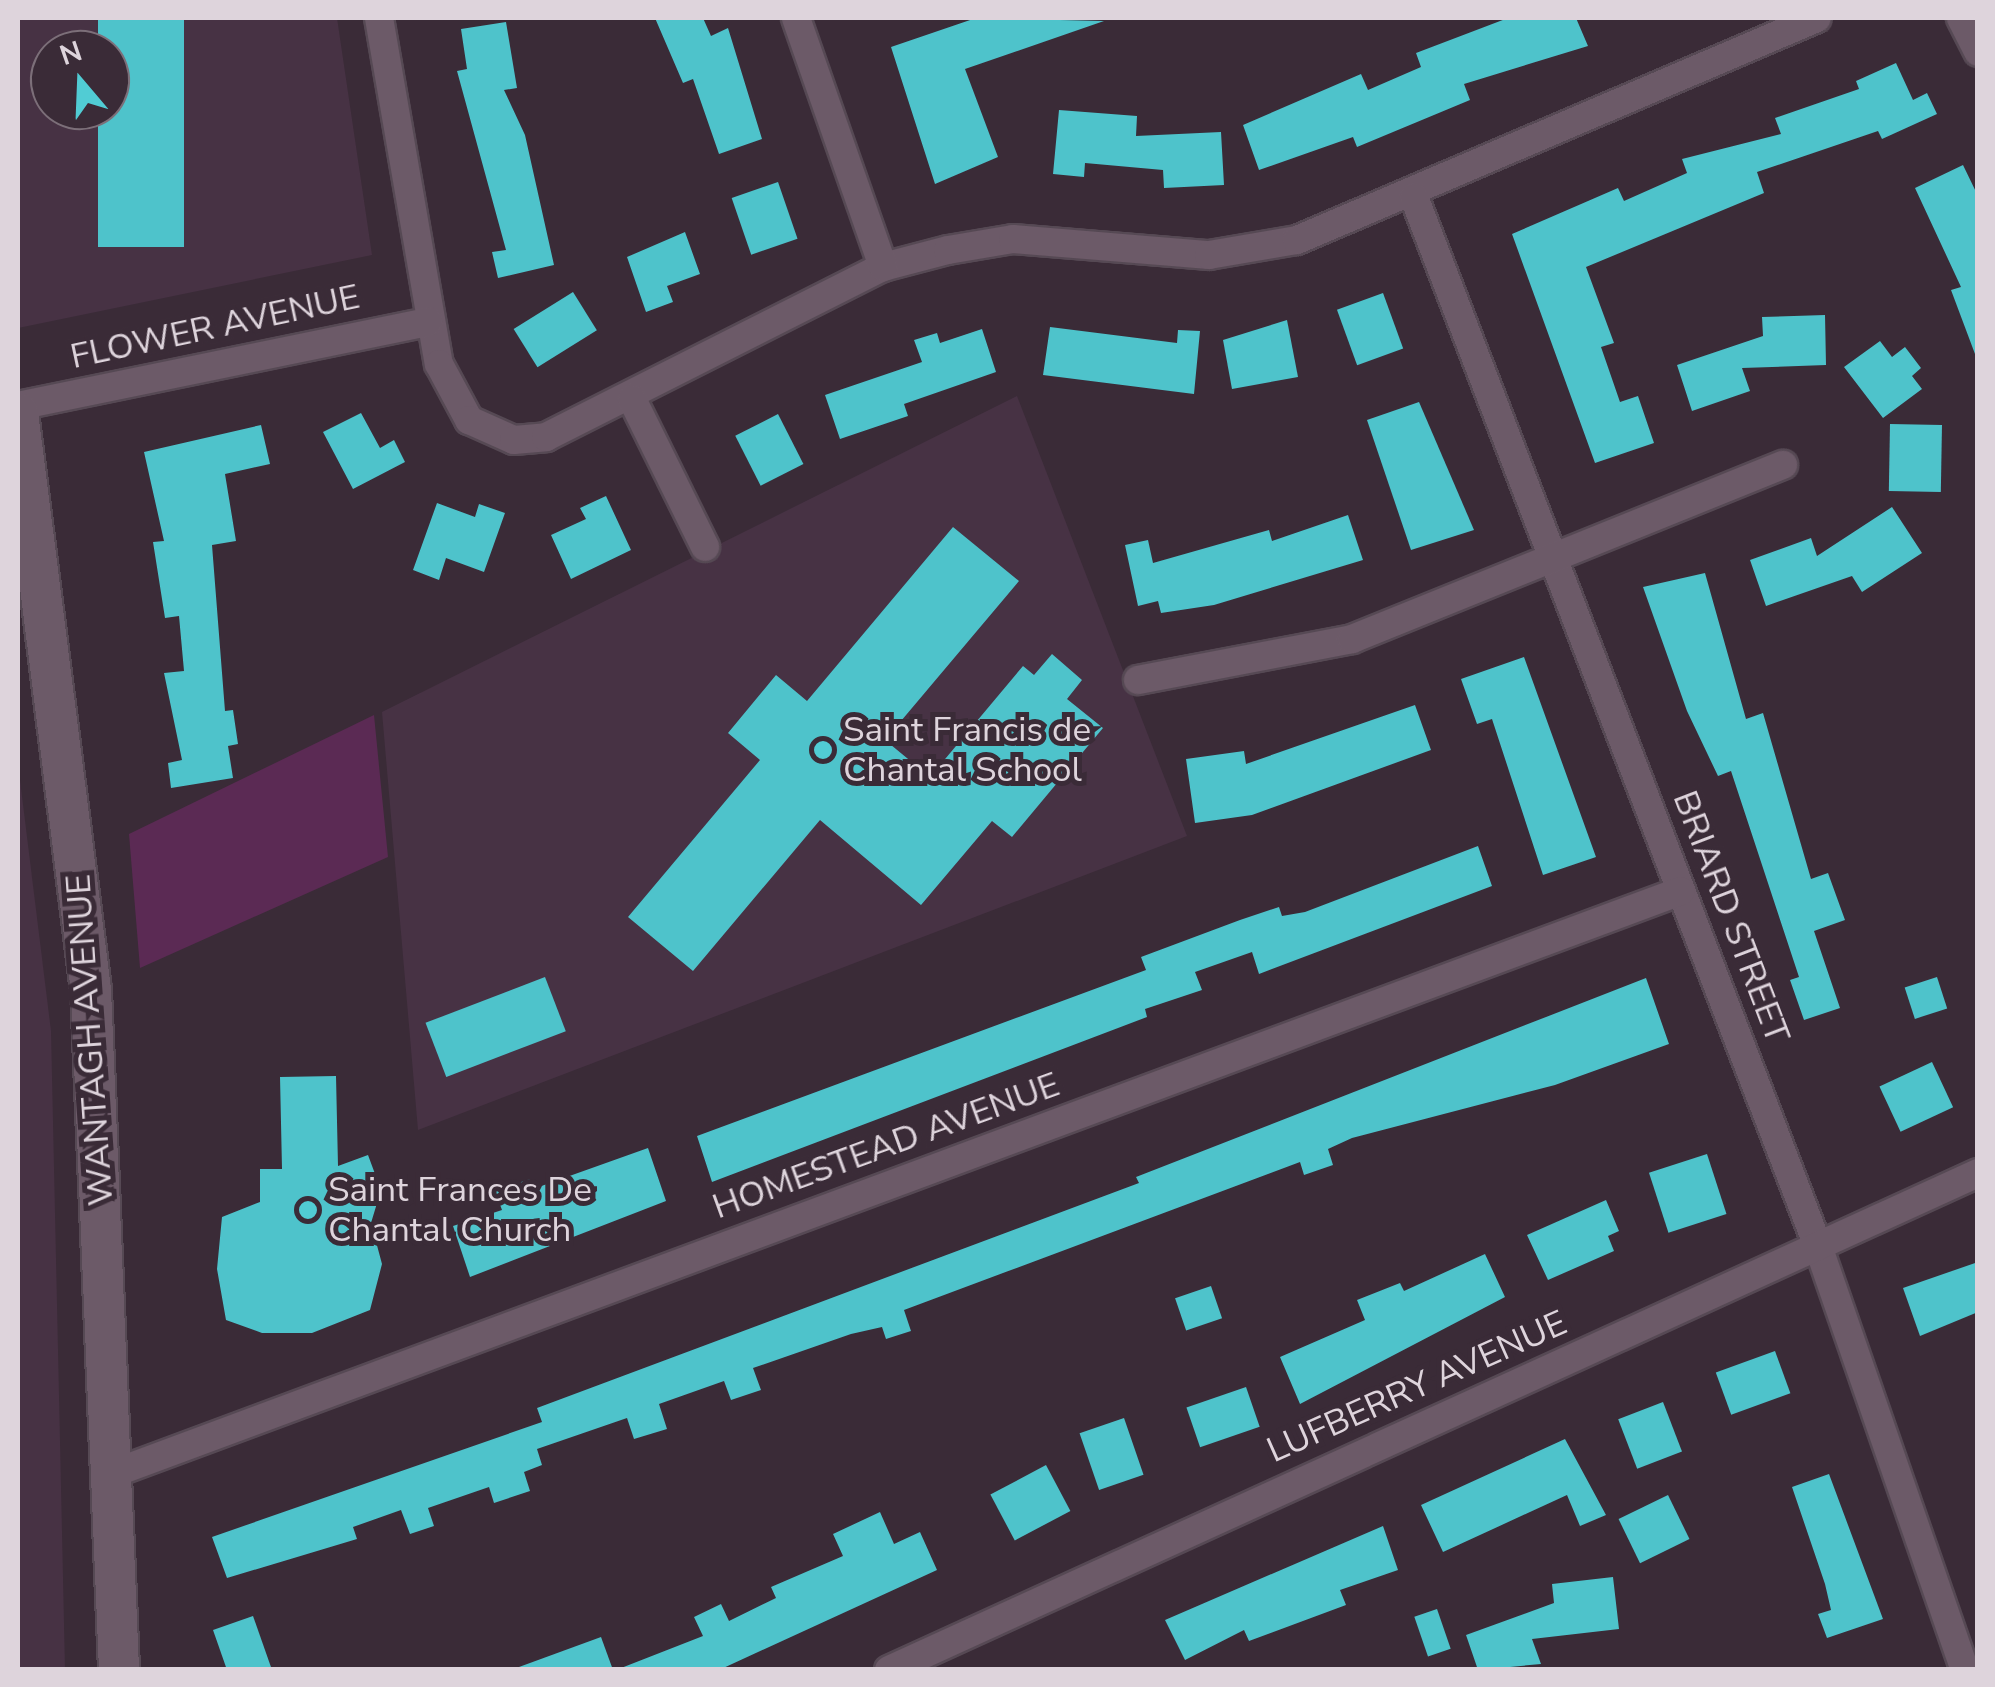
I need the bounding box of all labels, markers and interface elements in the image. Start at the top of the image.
north arrow [30,30,130,130]
text: N [55,32,87,75]
street label: FLOWER AVENUE [67,276,363,378]
place label: Saint Francis de Chantal School [843,709,1091,791]
marker: Saint Francis de Chantal School [812,739,834,761]
street label: BRIARD STREET [1664,785,1798,1049]
street label: WANTAGH AVENUE [57,873,123,1207]
street label: HOMESTEAD AVENUE [707,1064,1065,1228]
place label: Saint Frances De Chantal Church [328,1169,592,1251]
marker: Saint Frances De Chantal Church [297,1199,319,1221]
street label: LUFBERRY AVENUE [1261,1302,1573,1472]

